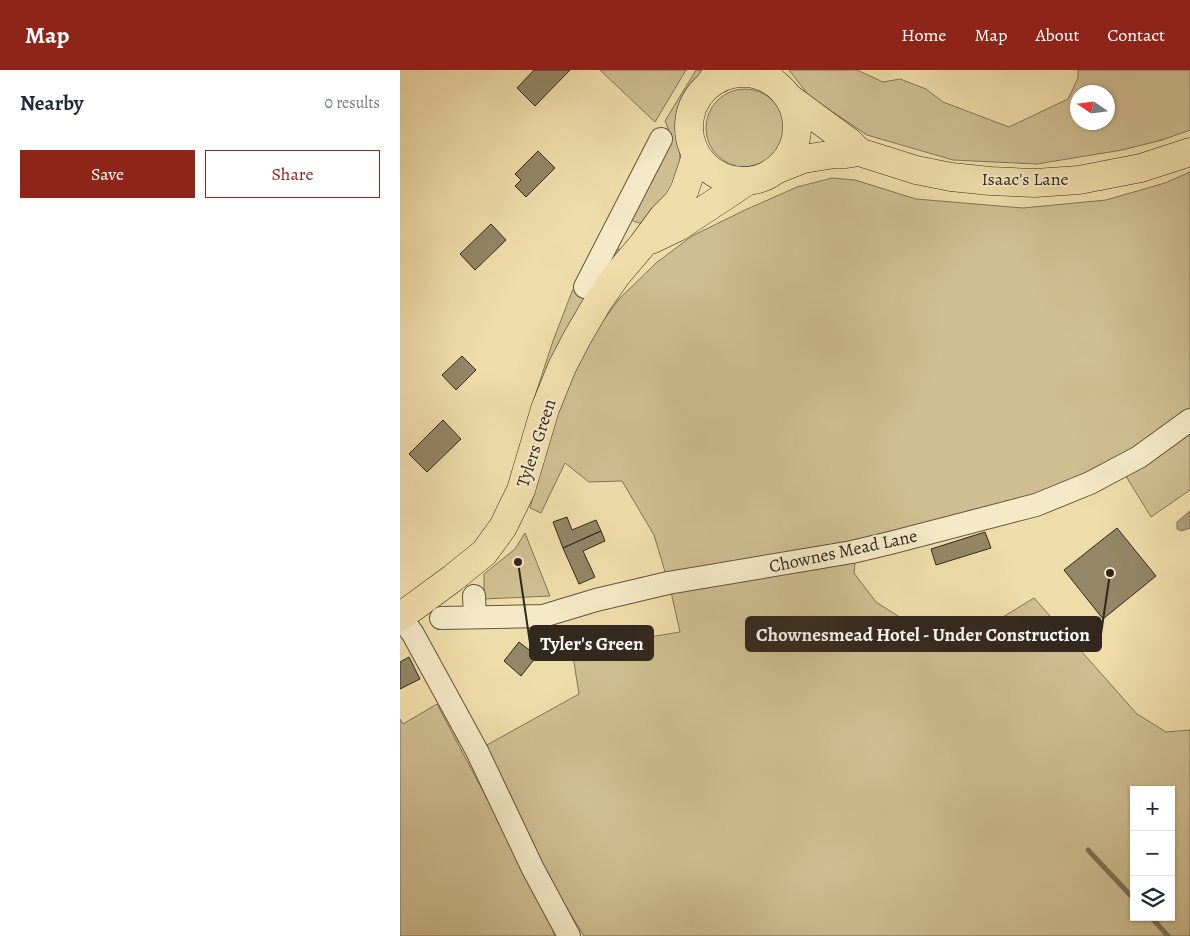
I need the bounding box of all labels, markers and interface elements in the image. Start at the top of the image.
text: Map [25,19,69,51]
text: Home [901,23,946,47]
text: Map [974,23,1007,47]
text: About [1035,23,1079,47]
text: Contact [1107,23,1165,47]
north arrow [1070,85,1115,130]
text: Nearby [20,89,83,117]
text: 0 results [324,92,380,114]
button: Save [20,150,195,198]
button: Share [205,150,380,198]
street label: Isaac's Lane [981,167,1069,191]
street label: Tylers Green [510,396,562,490]
street label: Chownes Mead Lane [767,524,919,578]
callout: Chownesmead Hotel - Under Construction [746,617,1101,651]
text: Chownesmead Hotel - Under Construction [756,622,1090,648]
callout: Tyler's Green [530,626,653,660]
text: Tyler's Green [540,631,644,657]
map controls [1130,786,1175,921]
button: + [1130,786,1175,831]
button: − [1130,831,1175,876]
button: layers [1130,876,1175,921]

